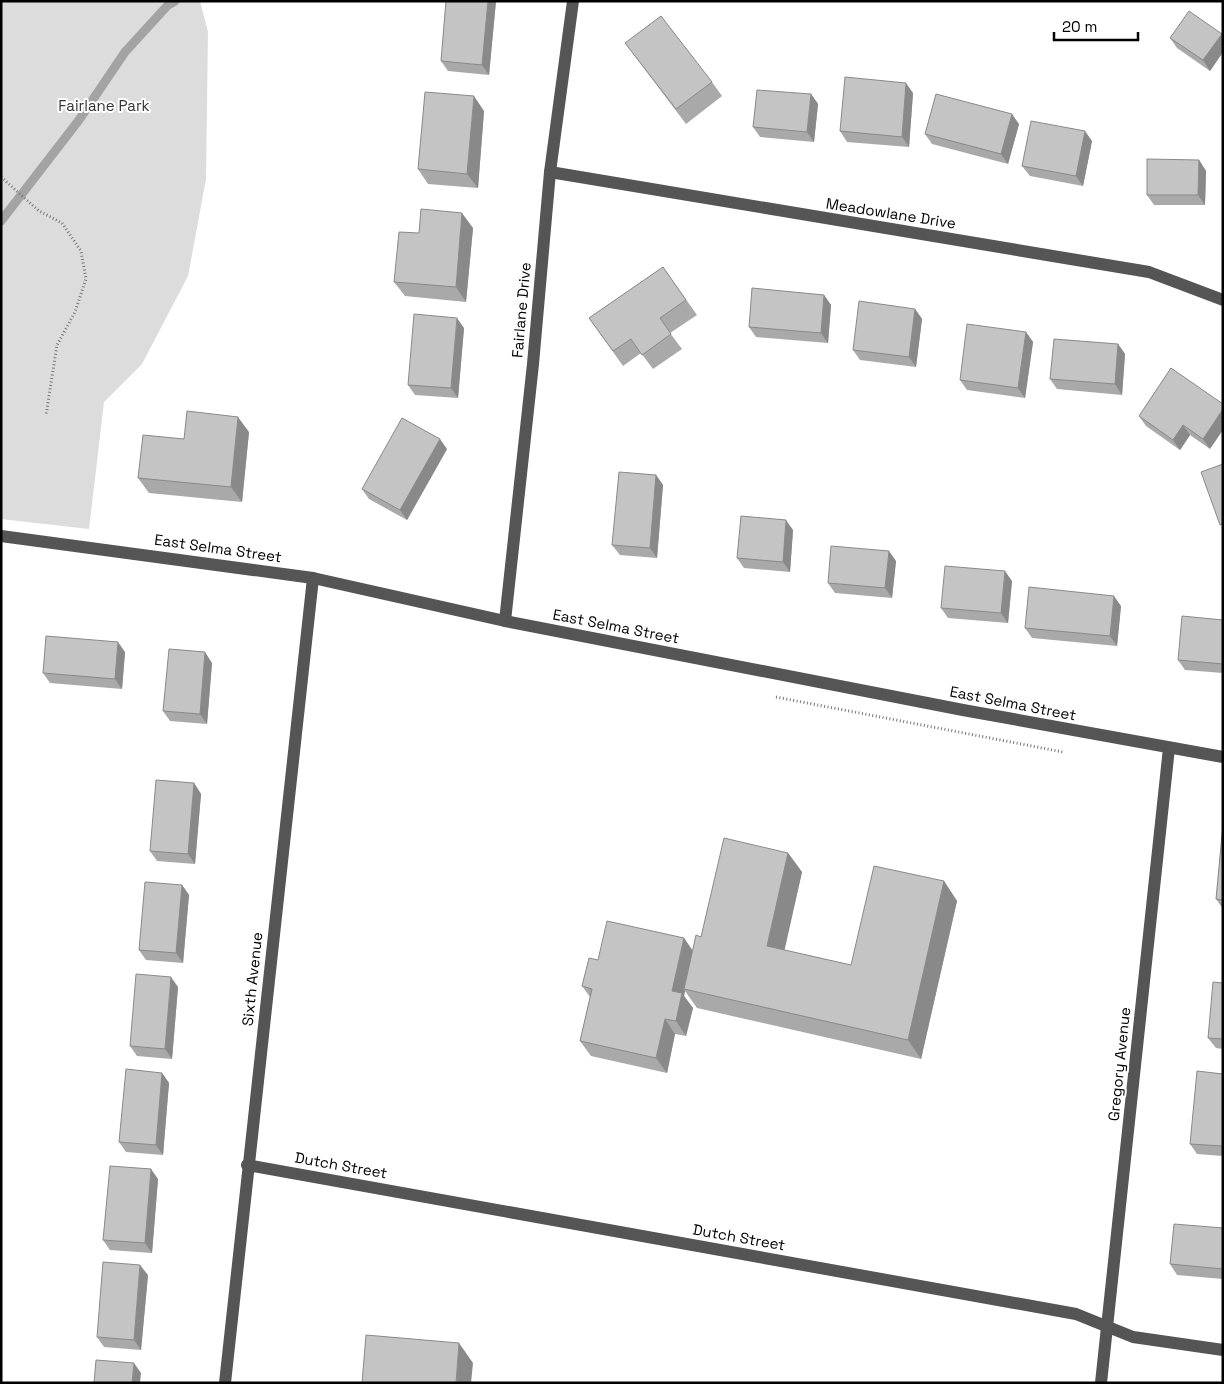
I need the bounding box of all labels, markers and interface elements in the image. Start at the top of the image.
scale bar [1054,10,1138,42]
text: 20 m [1062,17,1097,36]
park label: Fairlane Park [58,96,150,115]
street label: Meadowlane Drive [825,193,957,233]
street label: Fairlane Drive [507,261,535,359]
street label: East Selma Street [153,530,283,566]
street label: East Selma Street [551,604,681,648]
street label: East Selma Street [948,681,1078,725]
street label: Sixth Avenue [238,931,266,1027]
street label: Gregory Avenue [1104,1006,1134,1122]
street label: Dutch Street [293,1148,389,1182]
street label: Dutch Street [691,1220,787,1254]

